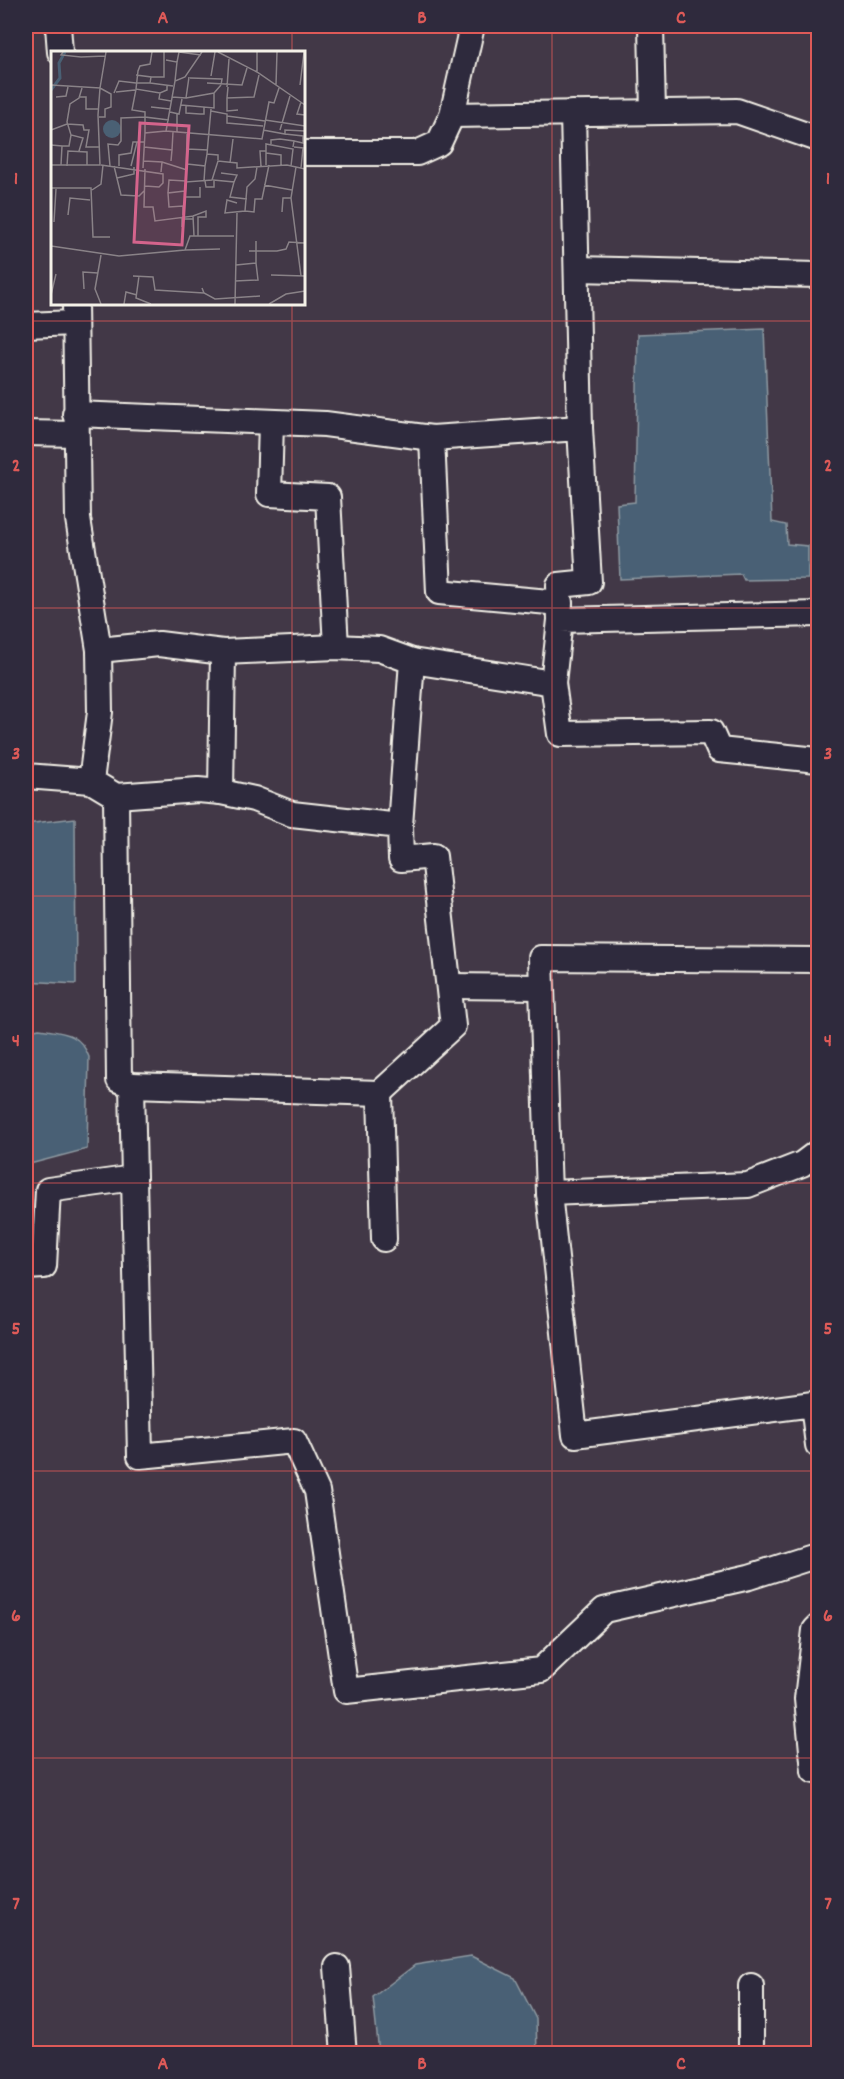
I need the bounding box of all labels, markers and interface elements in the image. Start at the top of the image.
text: A [158,5,169,33]
text: B [417,5,427,33]
text: C [676,5,686,33]
inset map [51,51,304,304]
text: 1 [14,166,18,194]
text: 1 [826,166,830,194]
text: 2 [12,453,20,481]
text: 2 [824,453,832,481]
text: 3 [12,741,20,769]
text: 3 [824,741,832,769]
text: 4 [12,1028,20,1056]
text: 4 [824,1028,832,1056]
text: 5 [11,1316,21,1344]
text: 5 [823,1316,833,1344]
text: 6 [11,1603,21,1631]
text: 6 [823,1603,833,1631]
text: 7 [12,1891,20,1919]
text: 7 [824,1891,832,1919]
text: A [158,2051,169,2079]
text: B [417,2051,427,2079]
text: C [676,2051,686,2079]

